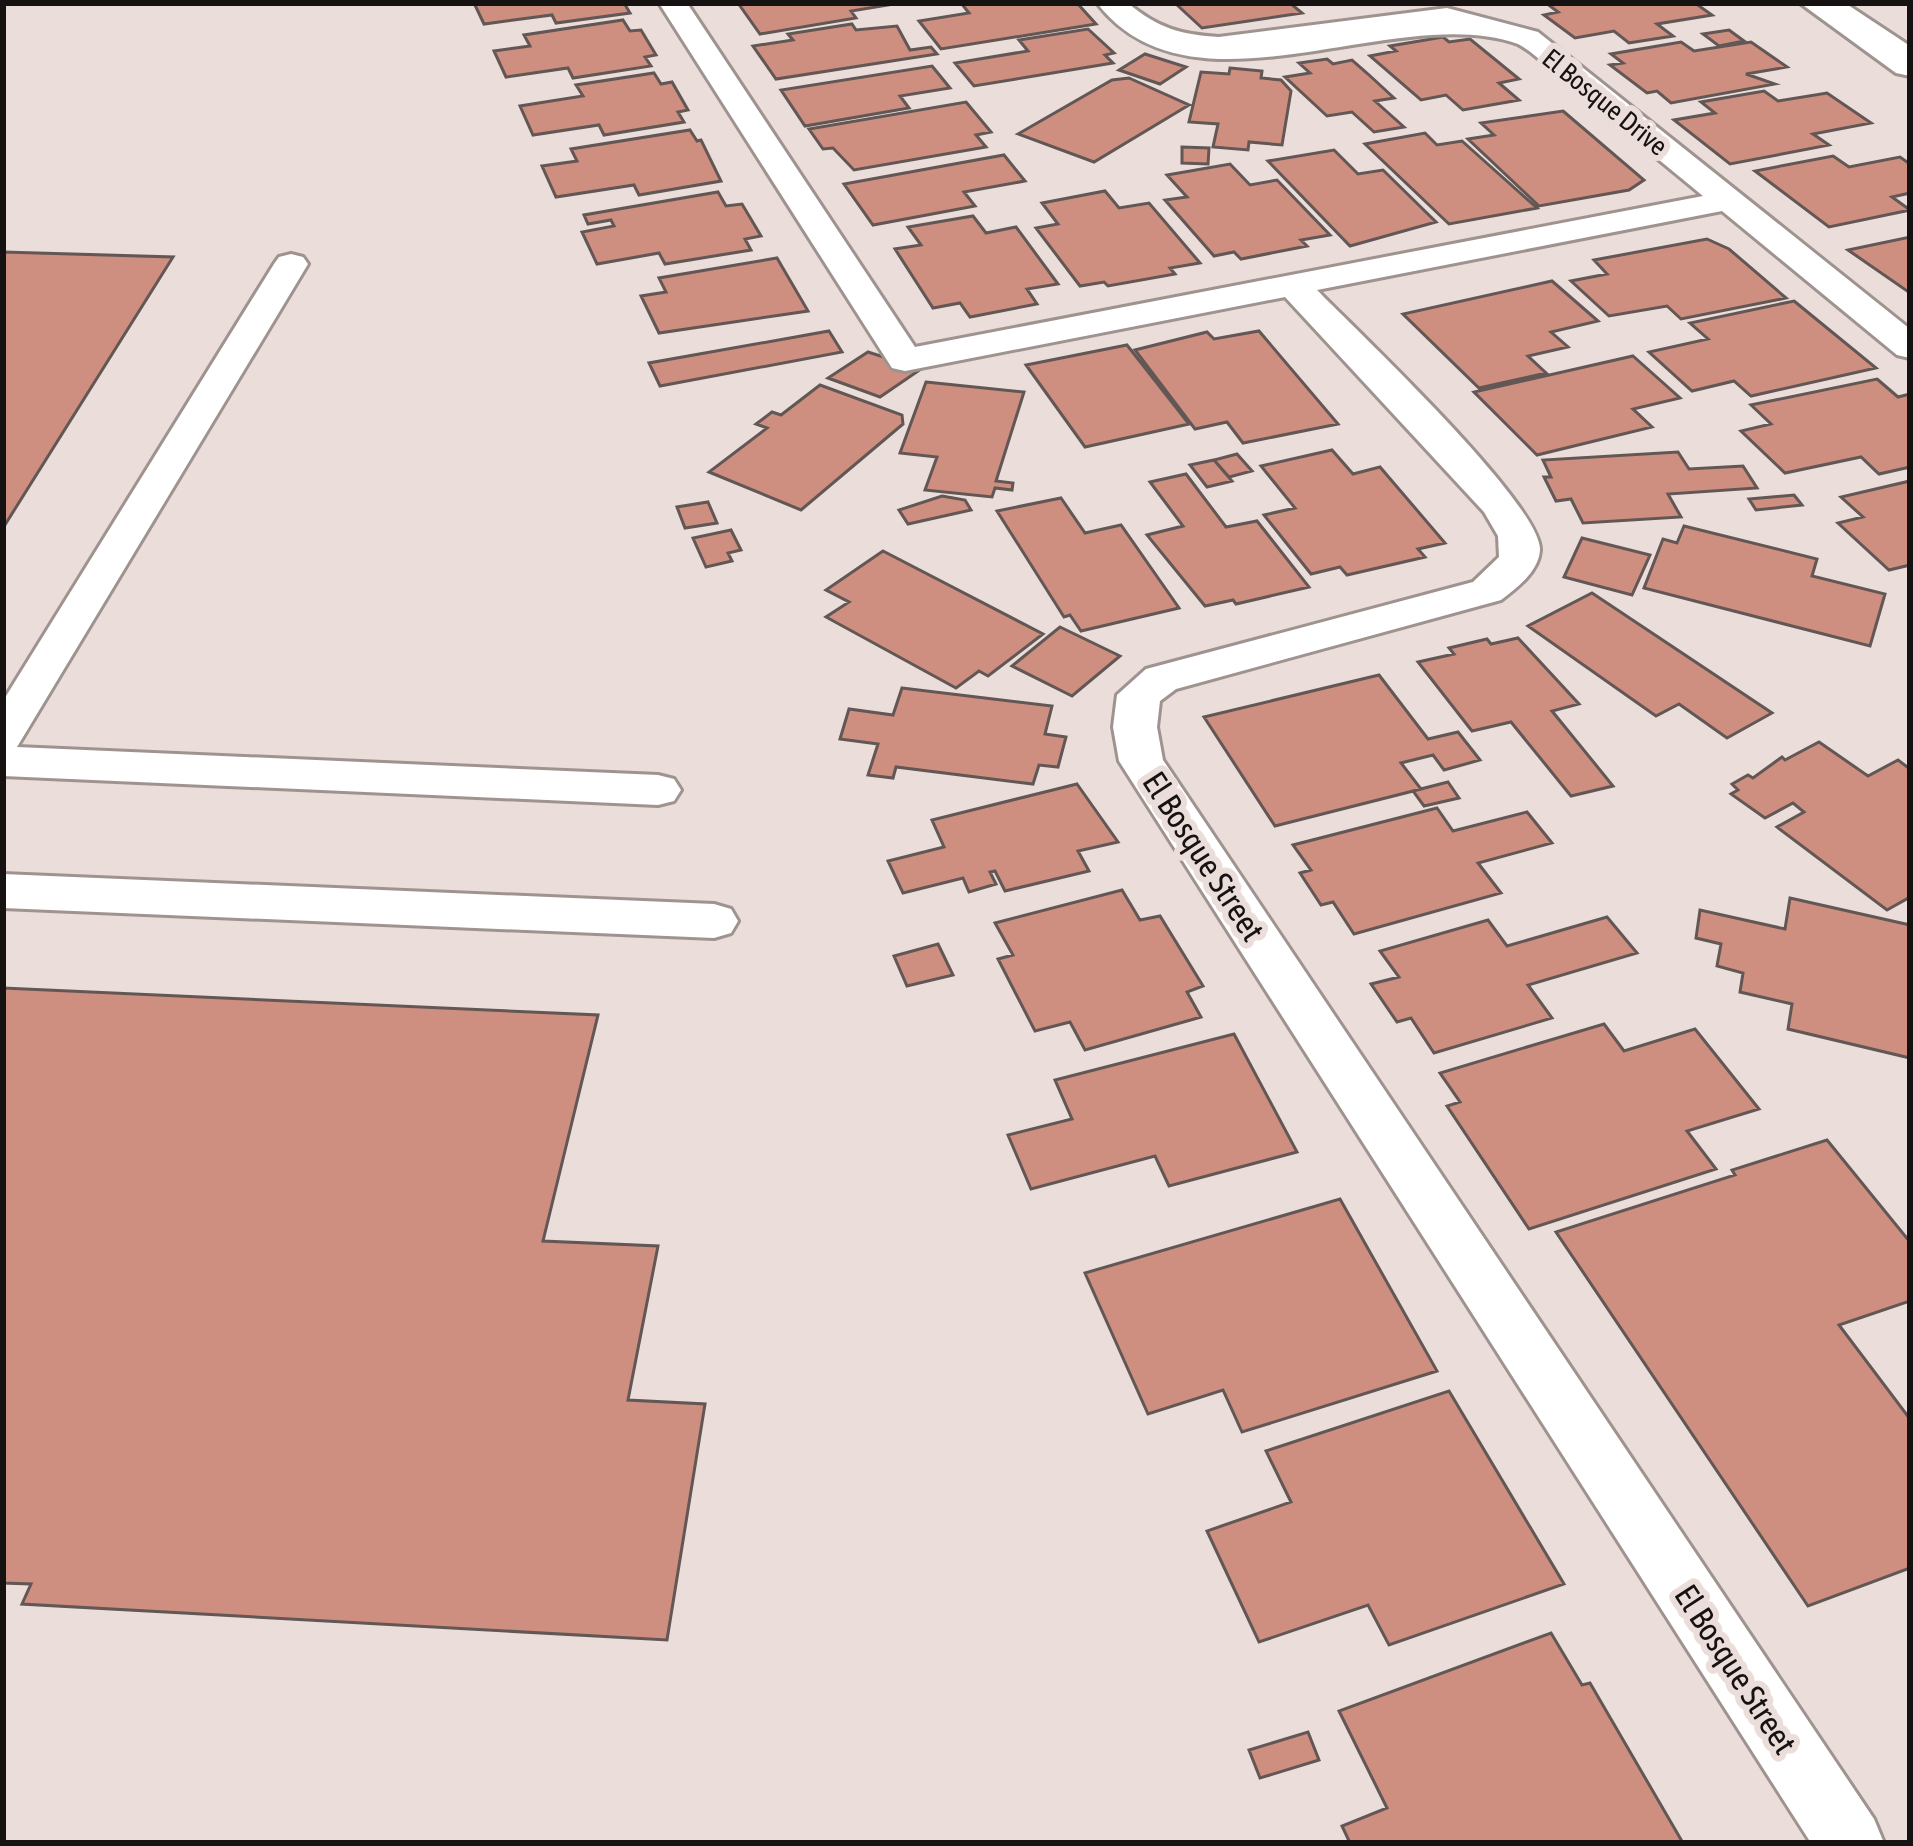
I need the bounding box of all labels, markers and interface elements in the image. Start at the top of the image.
street label: El Bosque Drive [1536,42,1674,162]
street label: El Bosque Street [1135,764,1273,948]
street label: El Bosque Street [1667,1577,1805,1761]

